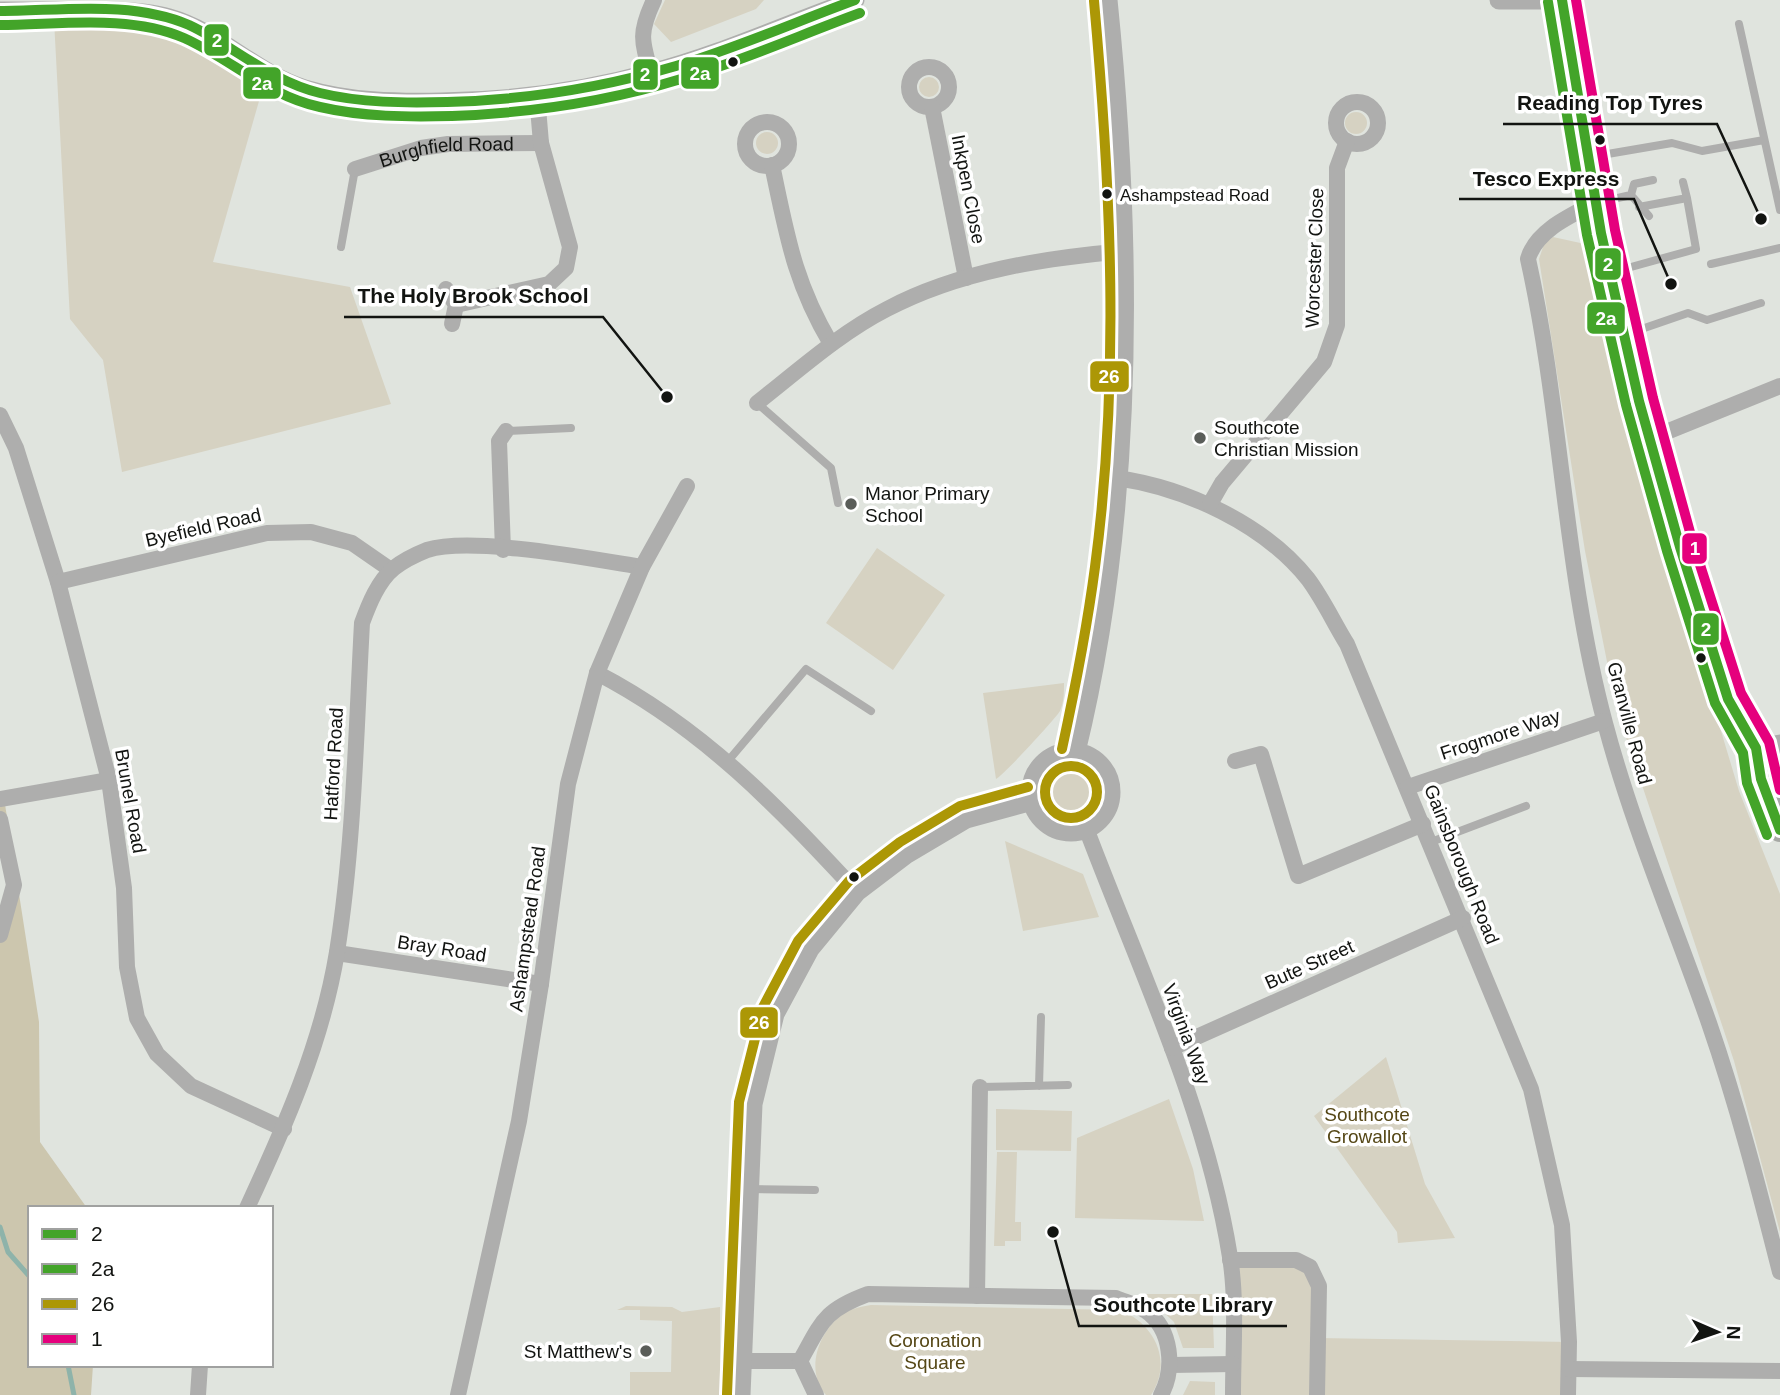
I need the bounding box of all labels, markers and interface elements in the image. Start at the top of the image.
line badge: 2 [203,23,230,57]
text: 2 [212,30,222,51]
unlabelled marker [726,55,740,69]
line badge: 2a [680,56,720,90]
line badge: 2 [632,58,659,91]
text: 2a [689,63,711,84]
text: 2 [640,64,650,85]
line badge: 2a [242,66,282,100]
text: 2a [251,73,273,94]
callout: Reading Top Tyres [1503,82,1717,124]
text: Reading Top Tyres [1517,91,1703,114]
street label: Burghfield Road [377,133,514,172]
street label: Inkpen Close [948,133,989,246]
unlabelled marker [1593,133,1607,147]
callout: Tesco Express [1459,157,1634,199]
text: Tesco Express [1473,167,1619,190]
place label: Ashampstead Road [1120,186,1269,205]
marker: Ashampstead Road [1100,187,1114,201]
street label: Worcester Close [1302,188,1327,328]
line badge: 2 [1594,247,1622,281]
text: 2 [1603,254,1613,275]
callout: The Holy Brook School [344,275,603,317]
text: The Holy Brook School [357,284,589,307]
line badge: 2a [1586,301,1626,335]
text: 2a [1595,308,1617,329]
line badge: 26 [1089,360,1130,393]
text: 26 [1098,366,1120,387]
place label: Southcote Christian Mission [1214,417,1359,460]
marker: Southcote Christian Mission [1192,430,1208,446]
place label: Manor Primary School [865,483,990,526]
marker: Manor Primary School [843,496,859,512]
street label: Byefield Road [143,504,263,551]
line badge: 1 [1681,532,1708,565]
text: 1 [1690,538,1701,559]
line badge: 2 [1692,612,1720,646]
text: 2 [1701,619,1711,640]
unlabelled marker [1694,651,1708,665]
street label: Granville Road [1603,660,1656,787]
street label: Frogmore Way [1437,705,1563,764]
street label: Hatford Road [320,707,347,821]
street label: Brunel Road [111,747,150,855]
street label: Gainsborough Road [1420,781,1503,947]
street label: Ashampstead Road [505,845,550,1013]
unlabelled marker [847,870,861,884]
street label: Bray Road [396,931,488,966]
street label: Bute Street [1262,935,1358,993]
street label: Virginia Way [1159,981,1215,1088]
line badge: 26 [739,1006,779,1039]
text: 26 [748,1012,770,1033]
park label: Southcote Growallot [1324,1104,1410,1147]
legend [28,1206,273,1367]
text: 2 [91,1222,103,1245]
text: 2a [91,1257,115,1280]
callout: Southcote Library [1079,1284,1287,1326]
text: 26 [91,1292,114,1315]
text: Southcote Library [1093,1293,1273,1316]
north arrow [1682,1297,1752,1367]
text: N [1723,1325,1744,1340]
text: 1 [91,1327,103,1350]
park label: Coronation Square [889,1330,981,1373]
place label: St Matthew's [524,1341,632,1362]
marker: St Matthew's [638,1343,654,1359]

